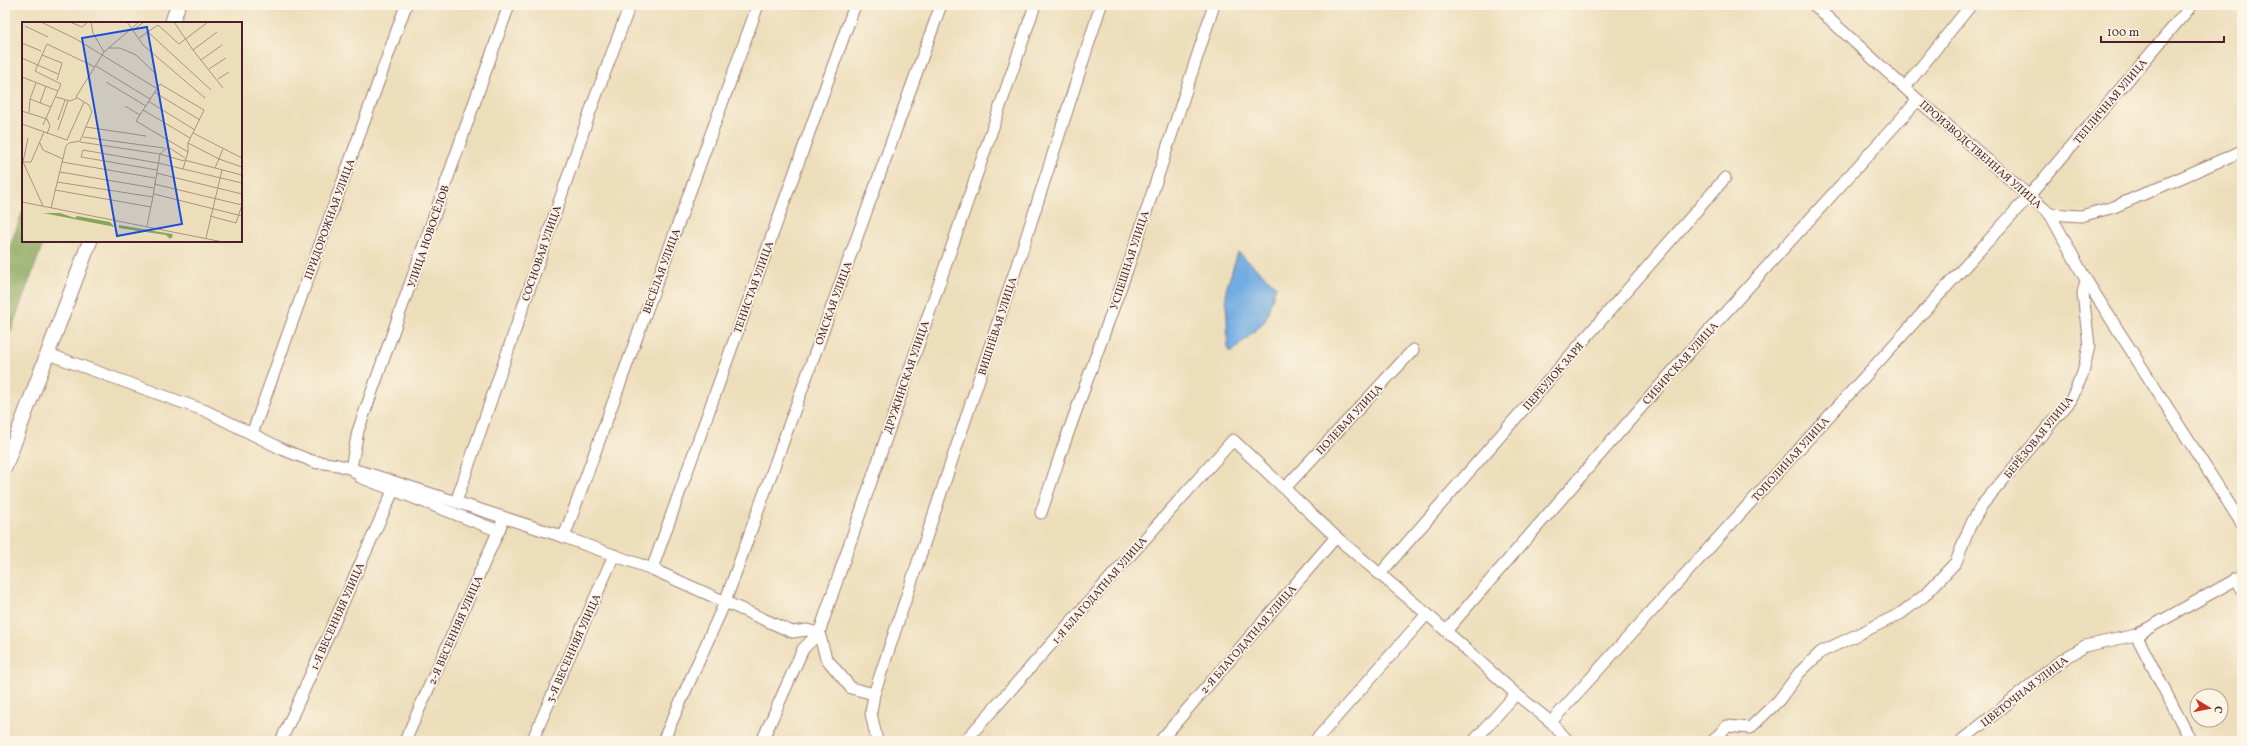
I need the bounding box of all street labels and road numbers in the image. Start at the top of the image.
street label: ТЕПЛИЧНАЯ УЛИЦА [2071,56,2152,148]
street label: ПРОИЗВОДСТВЕННАЯ УЛИЦА [1915,98,2045,213]
street label: ПРИДОРОЖНАЯ УЛИЦА [302,157,359,282]
street label: УЛИЦА НОВОСЁЛОВ [405,183,454,290]
street label: СОСНОВАЯ УЛИЦА [519,203,566,303]
street label: УСПЕШНАЯ УЛИЦА [1107,209,1154,312]
street label: ВЕСЁЛАЯ УЛИЦА [640,227,685,316]
street label: ТЕНИСТАЯ УЛИЦА [731,239,778,336]
street label: ОМСКАЯ УЛИЦА [812,259,857,347]
street label: ВИШНЁВАЯ УЛИЦА [975,275,1022,378]
street label: ДРУЖИНСКАЯ УЛИЦА [881,319,934,436]
street label: СИБИРСКАЯ УЛИЦА [1640,319,1723,409]
street label: ПЕРЕУЛОК ЗАРЯ [1520,340,1588,414]
street label: ПОЛЕВАЯ УЛИЦА [1313,381,1387,459]
street label: БЕРЁЗОВАЯ УЛИЦА [2001,393,2077,482]
street label: ТОПОЛИНАЯ УЛИЦА [1749,414,1833,506]
street label: 1-Я БЛАГОДАТНАЯ УЛИЦА [1049,534,1151,648]
street label: 1-Я ВЕСЕННЯЯ УЛИЦА [308,560,369,673]
street label: 2-Я ВЕСЕННЯЯ УЛИЦА [426,573,487,688]
street label: 2-Я БЛАГОДАТНАЯ УЛИЦА [1198,582,1301,698]
street label: 3-Я ВЕСЕННЯЯ УЛИЦА [544,592,605,705]
street label: ЦВЕТОЧНАЯ УЛИЦА [1978,653,2072,731]

